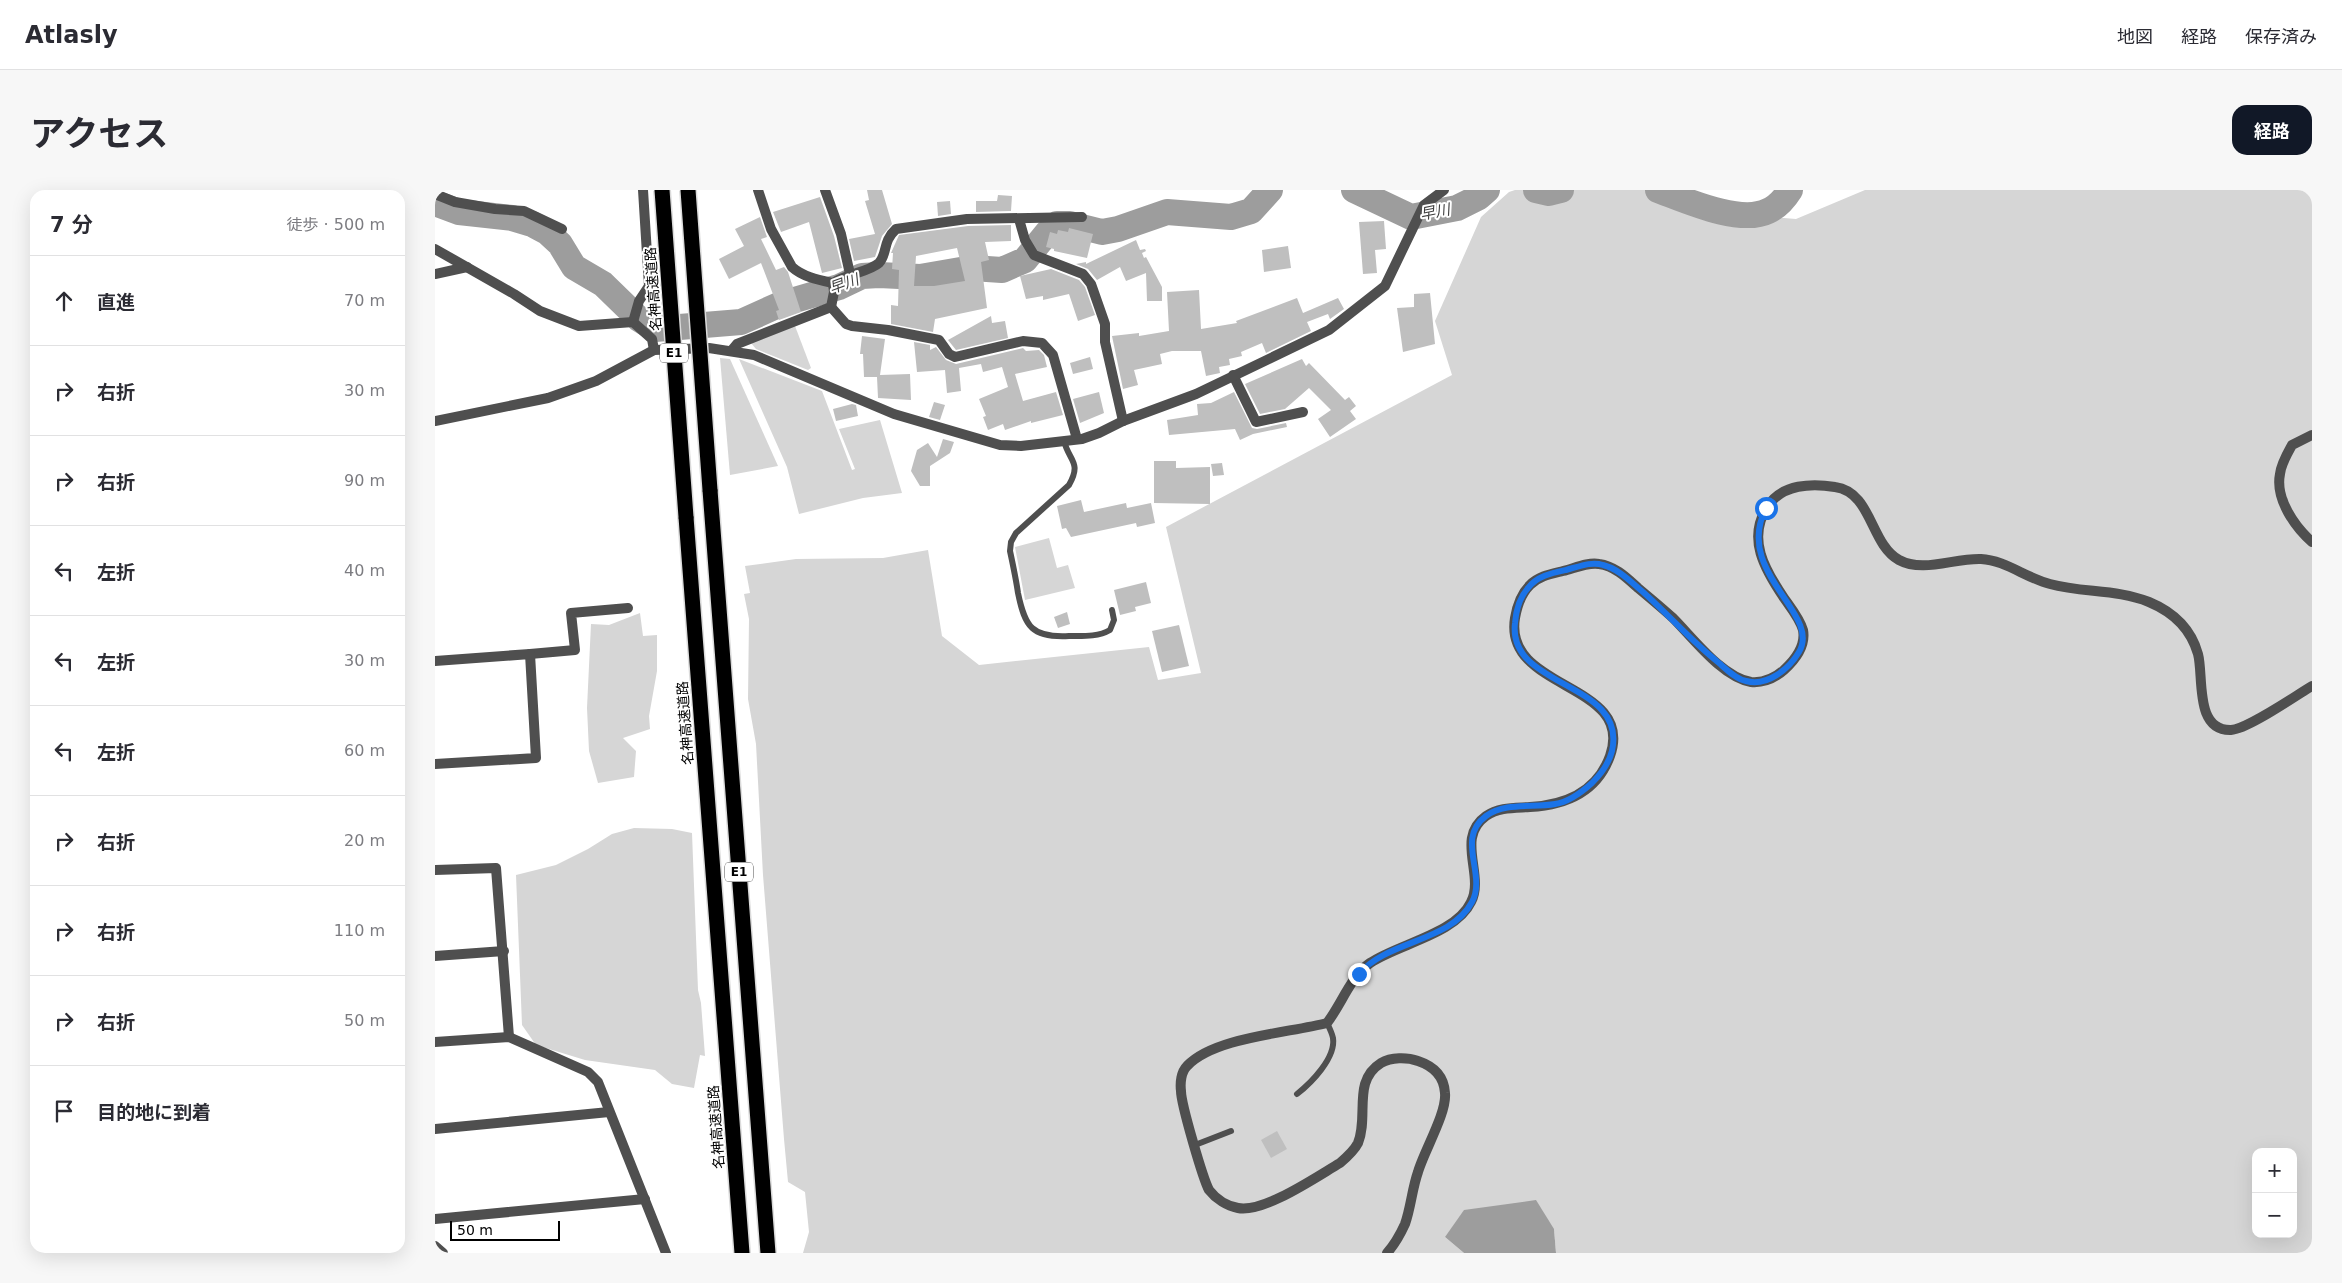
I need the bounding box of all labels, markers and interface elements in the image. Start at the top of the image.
text: Atlasly [25,21,118,49]
text: 地図 [2117,26,2153,47]
text: 経路 [2181,26,2217,47]
text: 保存済み [2245,26,2317,47]
button: 経路 [2232,105,2312,155]
text: アクセス [30,114,168,154]
water label: 早川 [1419,200,1453,224]
text: 7 分 [50,213,93,237]
text: 徒歩 · 500 m [287,215,385,234]
street label: 名神高速道路 [642,247,664,331]
water label: 早川 [827,270,863,298]
icon: ahead [50,287,78,315]
text: 直進 [97,291,135,313]
text: 70 m [344,291,385,310]
road number: E1 [660,344,688,362]
icon: right [50,377,78,405]
text: 右折 [97,381,135,403]
text: 30 m [344,381,385,400]
icon: right [50,467,78,495]
text: 右折 [97,471,135,493]
text: 90 m [344,471,385,490]
route start [1755,497,1778,520]
icon: left [50,557,78,585]
text: 左折 [97,561,135,583]
text: 40 m [344,561,385,580]
icon: left [50,647,78,675]
text: 左折 [97,651,135,673]
text: 30 m [344,651,385,670]
street label: 名神高速道路 [674,681,696,765]
icon: left [50,737,78,765]
text: 左折 [97,741,135,763]
text: 60 m [344,741,385,760]
icon: right [50,827,78,855]
text: 右折 [97,831,135,853]
text: 20 m [344,831,385,850]
road number: E1 [725,862,753,882]
icon: right [50,917,78,945]
text: 右折 [97,921,135,943]
text: 110 m [334,921,385,940]
route end [1348,963,1371,986]
icon: right [50,1007,78,1035]
text: 右折 [97,1011,135,1033]
text: 50 m [344,1011,385,1030]
street label: 名神高速道路 [705,1085,727,1169]
icon: arrive [50,1097,78,1125]
text: 目的地に到着 [97,1101,211,1123]
map controls [2252,1148,2297,1238]
button: + [2252,1148,2297,1193]
button: − [2252,1193,2297,1238]
scale bar [450,1218,560,1241]
text: 50 m [457,1222,493,1238]

